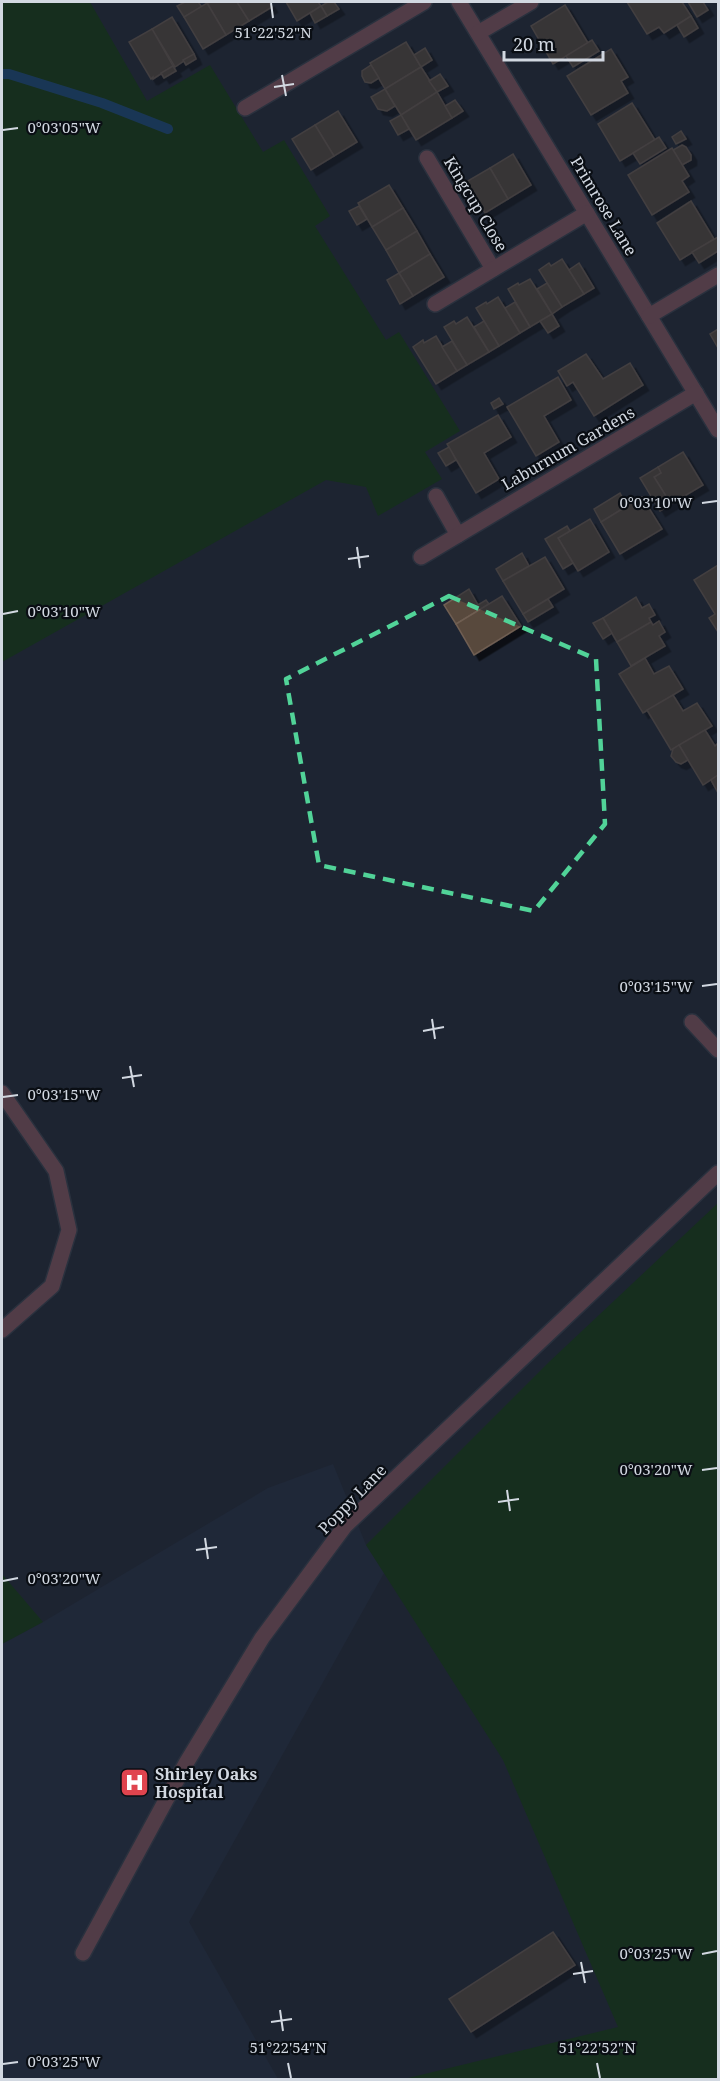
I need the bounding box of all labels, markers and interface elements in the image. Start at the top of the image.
text: 51°22'52"N [234,22,312,42]
scale bar [504,24,603,62]
text: 20 m [513,32,555,56]
text: 0°03'05"W [27,117,101,137]
street label: Kingcup Close [439,152,513,256]
street label: Primrose Lane [566,152,642,260]
street label: Laburnum Gardens [497,401,639,495]
text: 0°03'10"W [619,492,693,512]
text: 0°03'10"W [27,601,101,621]
text: 0°03'15"W [619,976,693,996]
text: 0°03'15"W [27,1084,101,1104]
street label: Poppy Lane [313,1459,391,1539]
text: 0°03'20"W [619,1459,693,1479]
text: 0°03'20"W [27,1568,101,1588]
place label: Shirley Oaks Hospital [155,1763,258,1803]
hospital icon: Shirley Oaks Hospital [118,1767,150,1799]
text: 0°03'25"W [619,1943,693,1963]
text: 51°22'54"N [249,2037,327,2057]
text: 51°22'52"N [558,2037,636,2057]
text: 0°03'25"W [27,2051,101,2071]

